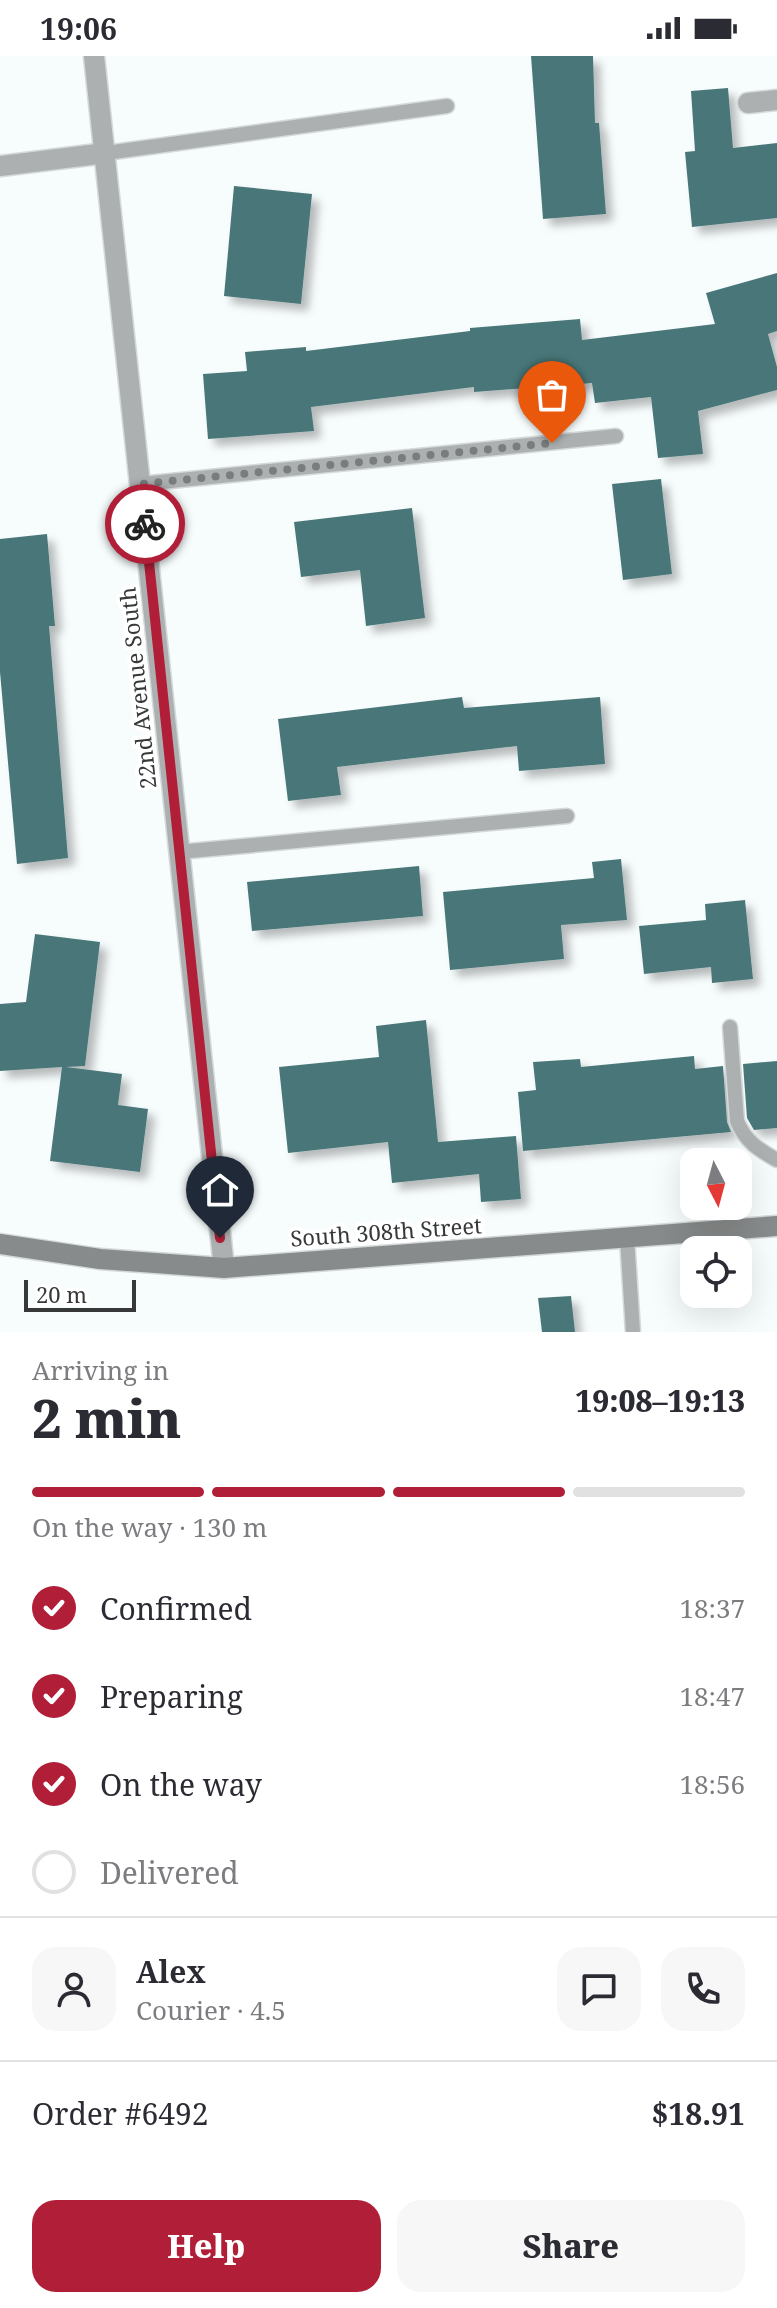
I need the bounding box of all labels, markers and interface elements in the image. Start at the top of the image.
text: 19:06 [40,8,117,49]
pin [518,361,586,443]
icon: bag [530,373,574,417]
courier [105,484,185,564]
icon: bike [123,502,167,546]
street label: 22nd Avenue South [111,586,163,790]
north arrow [680,1148,752,1220]
map controls [680,1148,752,1308]
pin [186,1156,254,1238]
icon: home [198,1168,242,1212]
street label: South 308th Street [289,1209,483,1253]
button: locate [680,1236,752,1308]
scale bar [24,1276,136,1312]
text: 20 m [36,1279,87,1309]
text: Arriving in [32,1352,169,1388]
text: 19:08–19:13 [575,1380,745,1421]
text: 2 min [32,1382,181,1453]
text: On the way · 130 m [32,1509,267,1545]
icon: check [32,1586,76,1630]
text: Confirmed [100,1588,252,1629]
text: 18:37 [679,1590,745,1626]
icon: check [32,1674,76,1718]
text: Preparing [100,1676,243,1717]
text: 18:47 [679,1678,745,1714]
icon: check [32,1762,76,1806]
text: On the way [100,1764,262,1805]
text: 18:56 [679,1766,745,1802]
text: Delivered [100,1852,239,1893]
button: person [32,1947,116,2031]
button: chat [557,1947,641,2031]
button: phone [661,1947,745,2031]
text: Alex [136,1951,206,1992]
text: Courier · 4.5 [136,1992,286,2028]
text: Order #6492 [32,2093,209,2134]
text: $18.91 [651,2093,745,2134]
button: Help [32,2200,381,2292]
button: Share [397,2200,745,2292]

